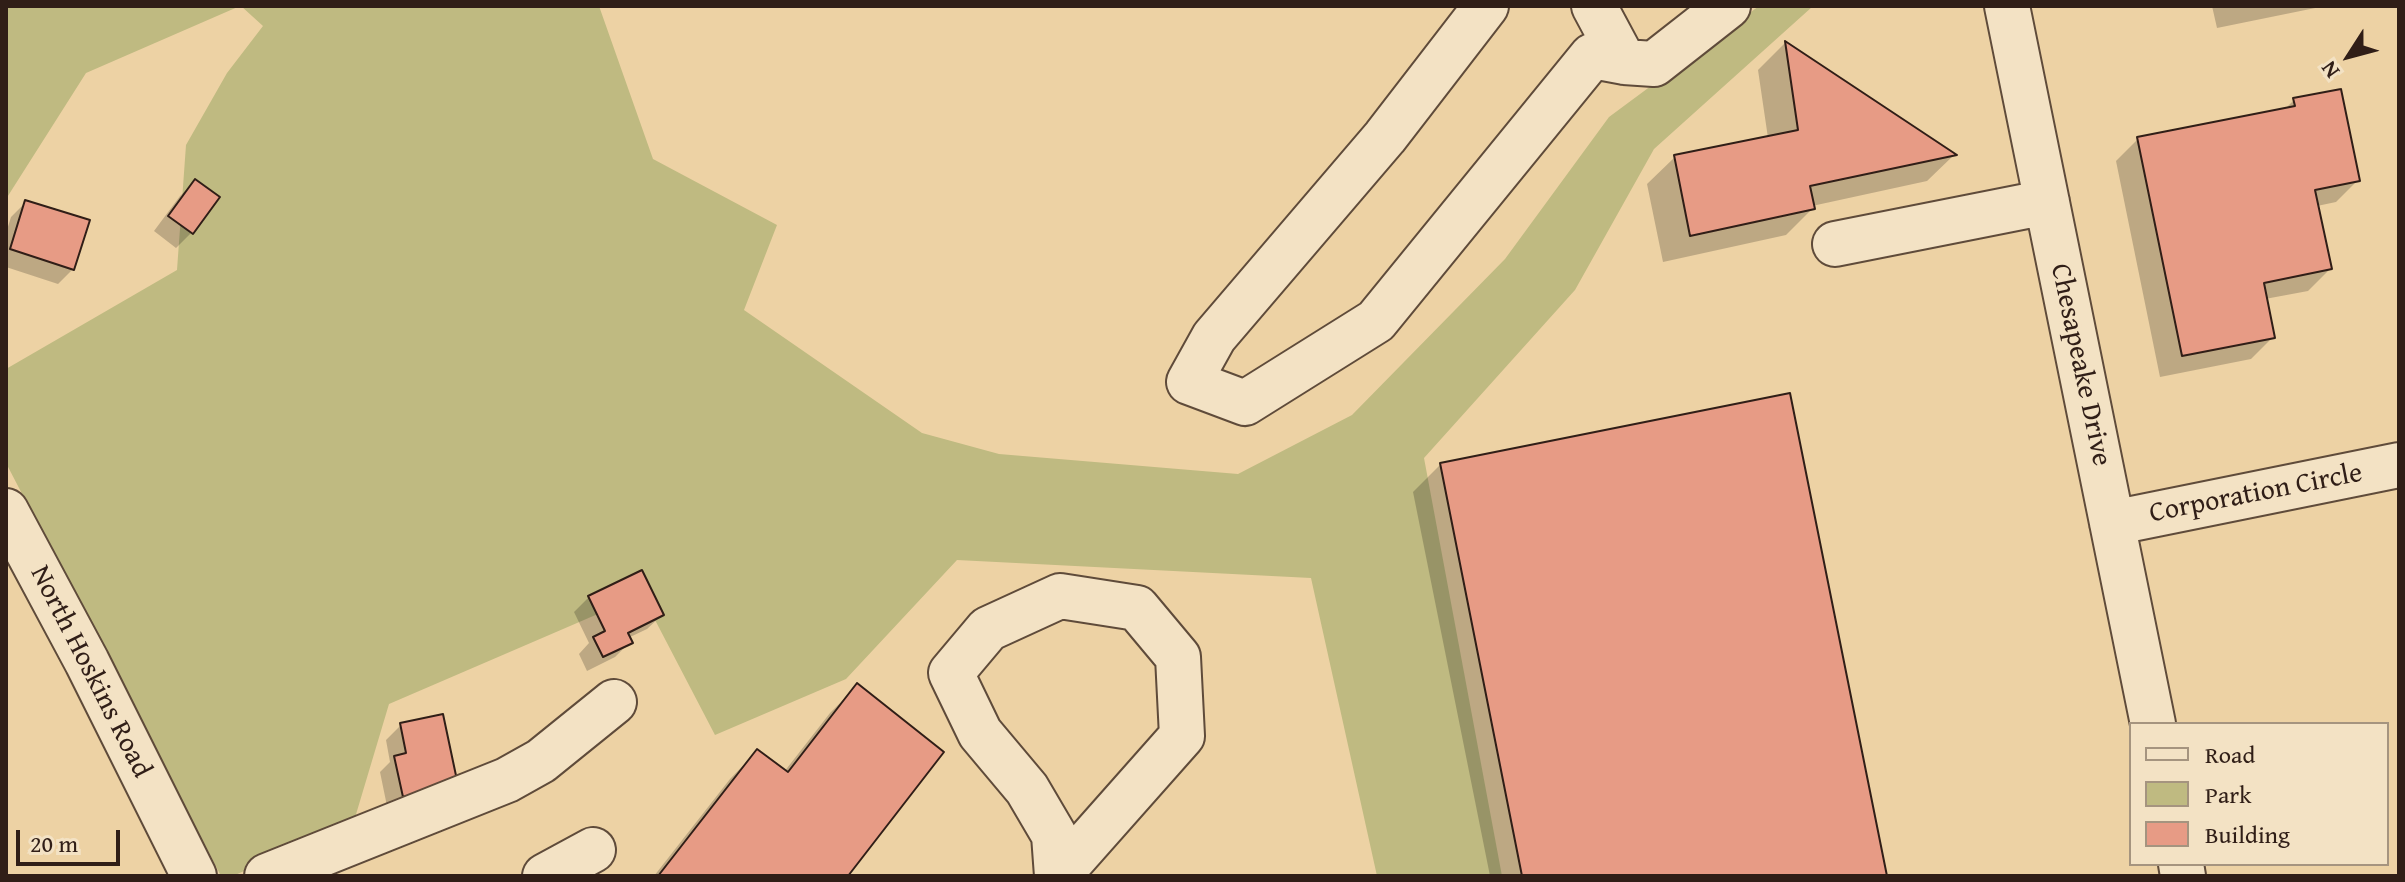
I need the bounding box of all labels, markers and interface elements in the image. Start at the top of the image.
north arrow [2309,16,2389,96]
text: N [2312,55,2347,85]
street label: Chesapeake Drive [2042,261,2118,469]
street label: Corporation Circle [2147,457,2365,531]
street label: North Hoskins Road [22,560,158,784]
legend [2129,722,2389,866]
text: Road [2205,737,2255,772]
text: Park [2205,777,2251,812]
scale bar [20,814,124,864]
text: Building [2205,817,2290,852]
text: 20 m [30,826,78,861]

